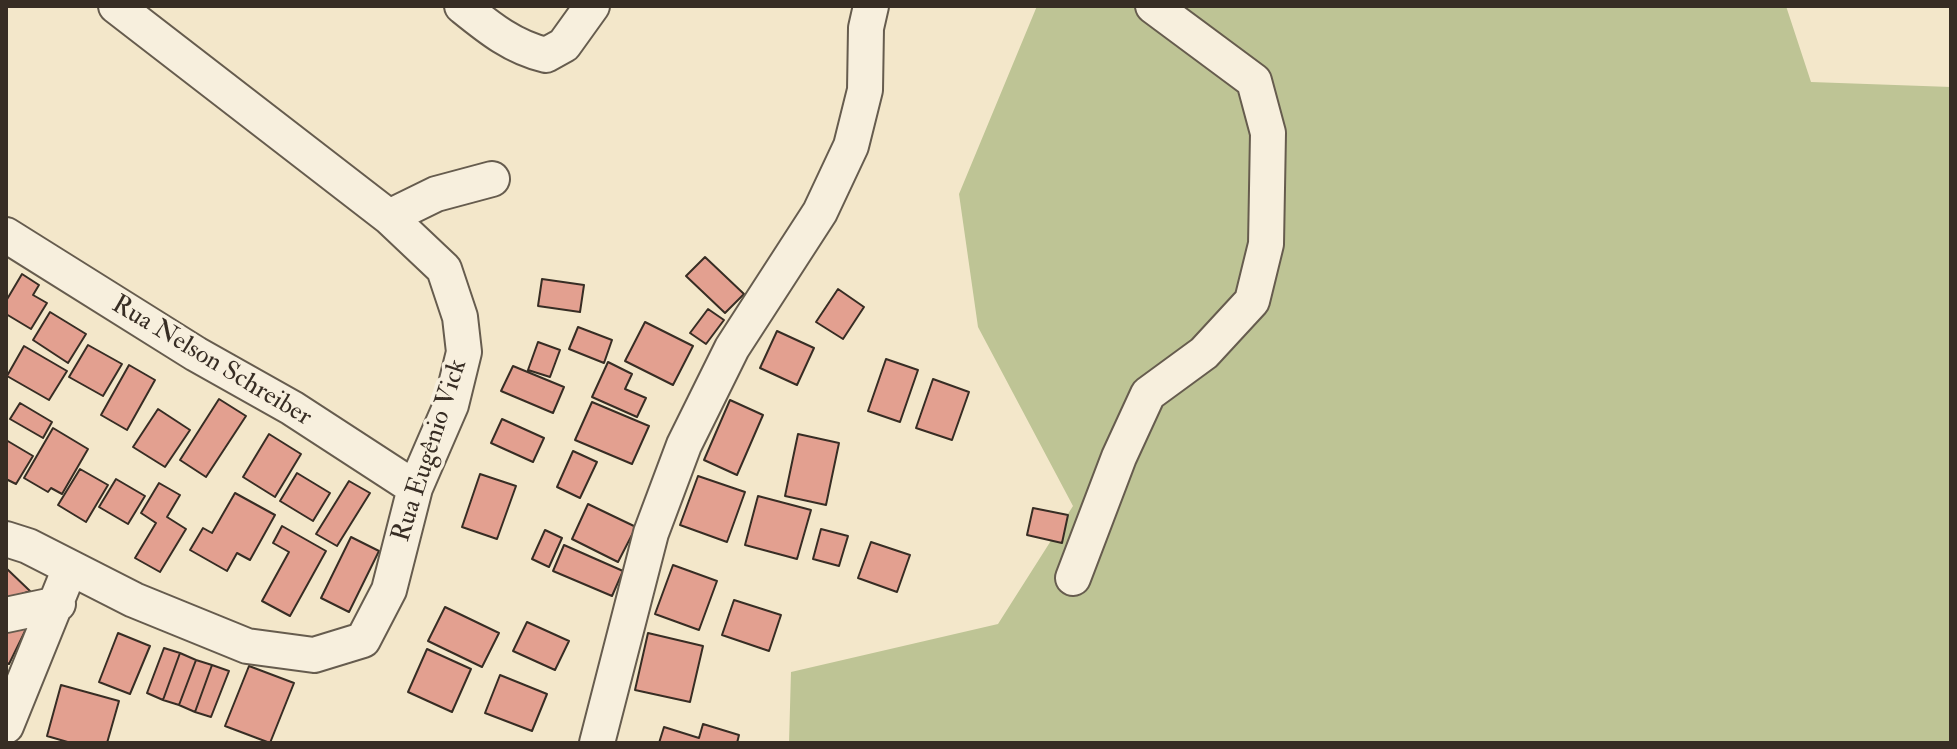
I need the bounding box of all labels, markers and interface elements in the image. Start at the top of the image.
street label: Rua Nelson Schreiber [105,290,317,434]
street label: Rua Eugênio Vick [387,356,475,546]

